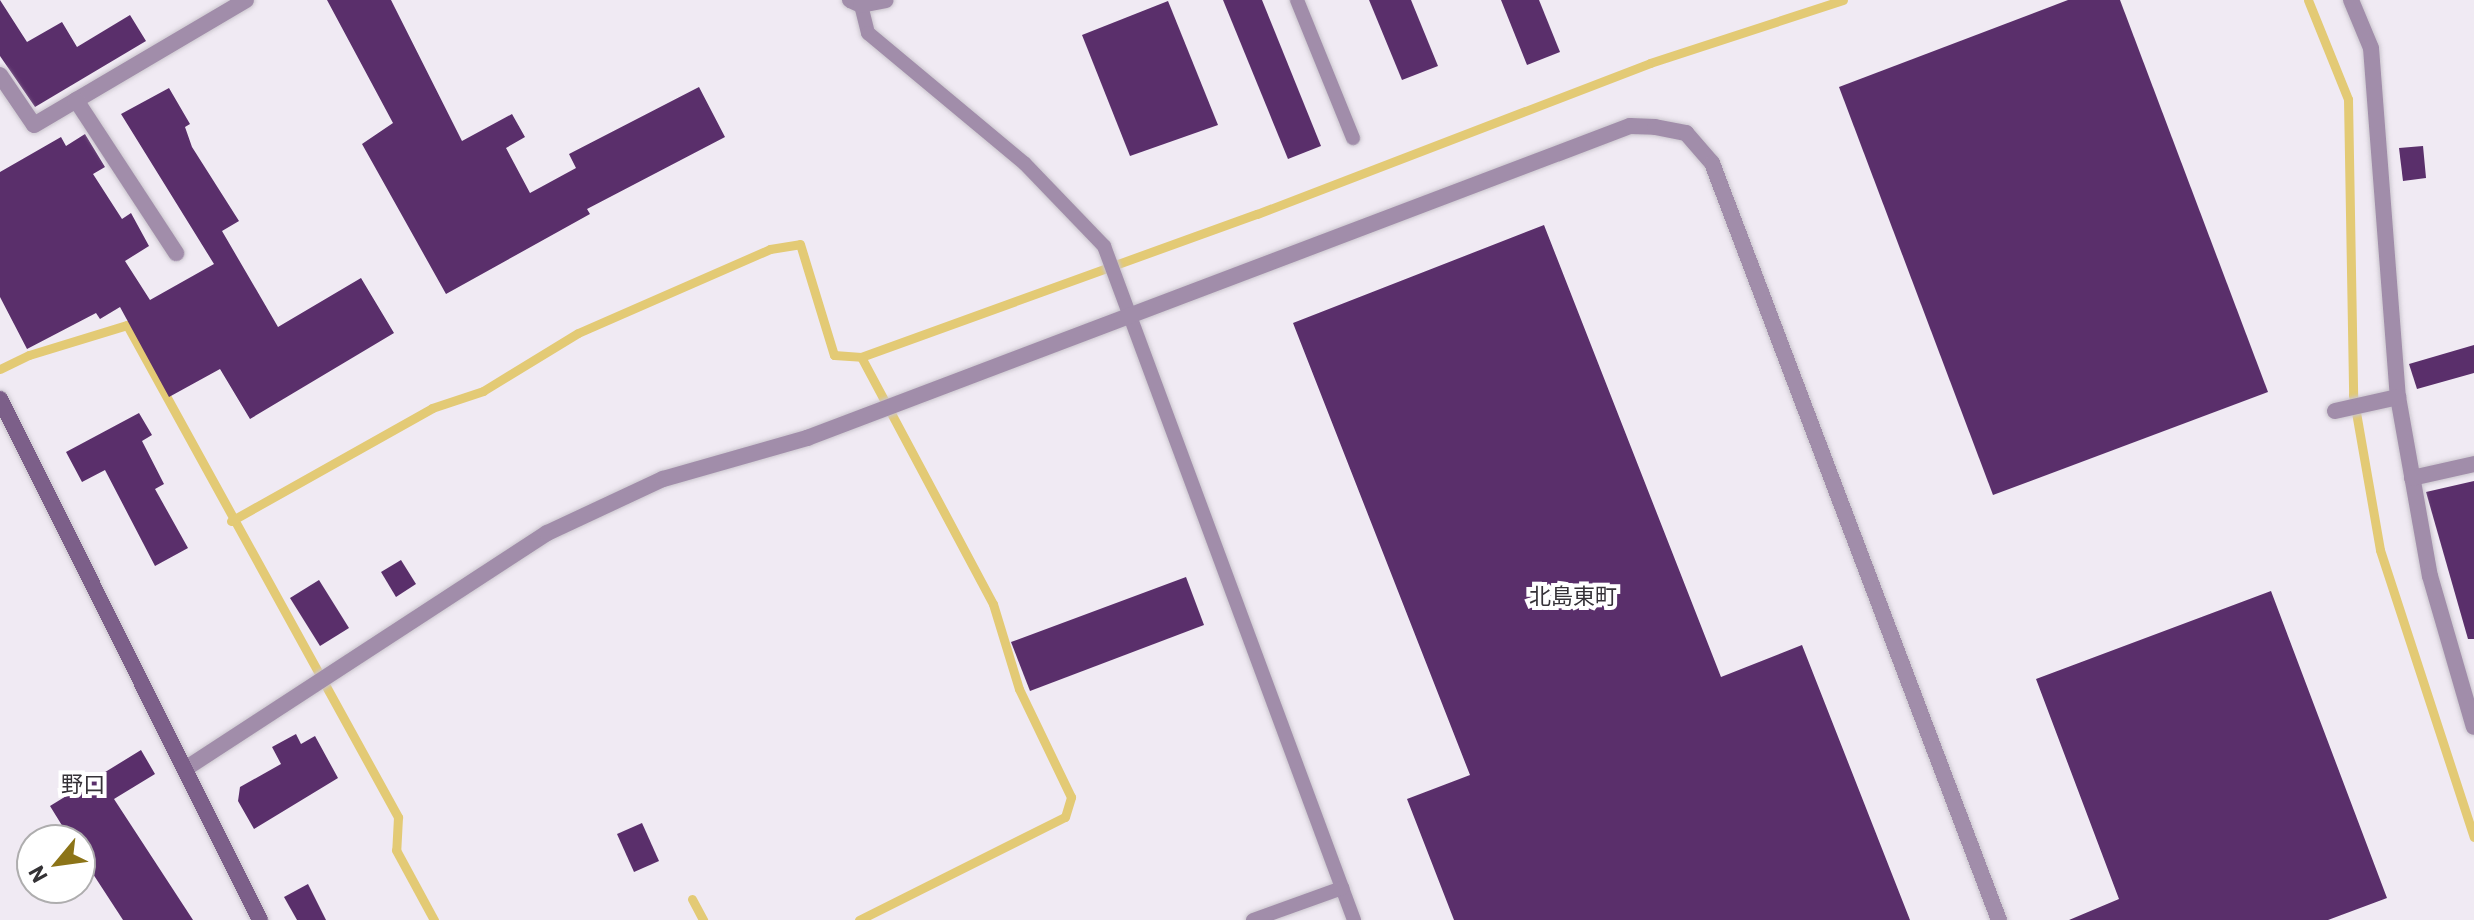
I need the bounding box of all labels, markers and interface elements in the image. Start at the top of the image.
district label: 北島東町 [1529,583,1617,609]
district label: 野口 [61,771,105,797]
north arrow [16,824,96,904]
text: N [22,862,52,887]

